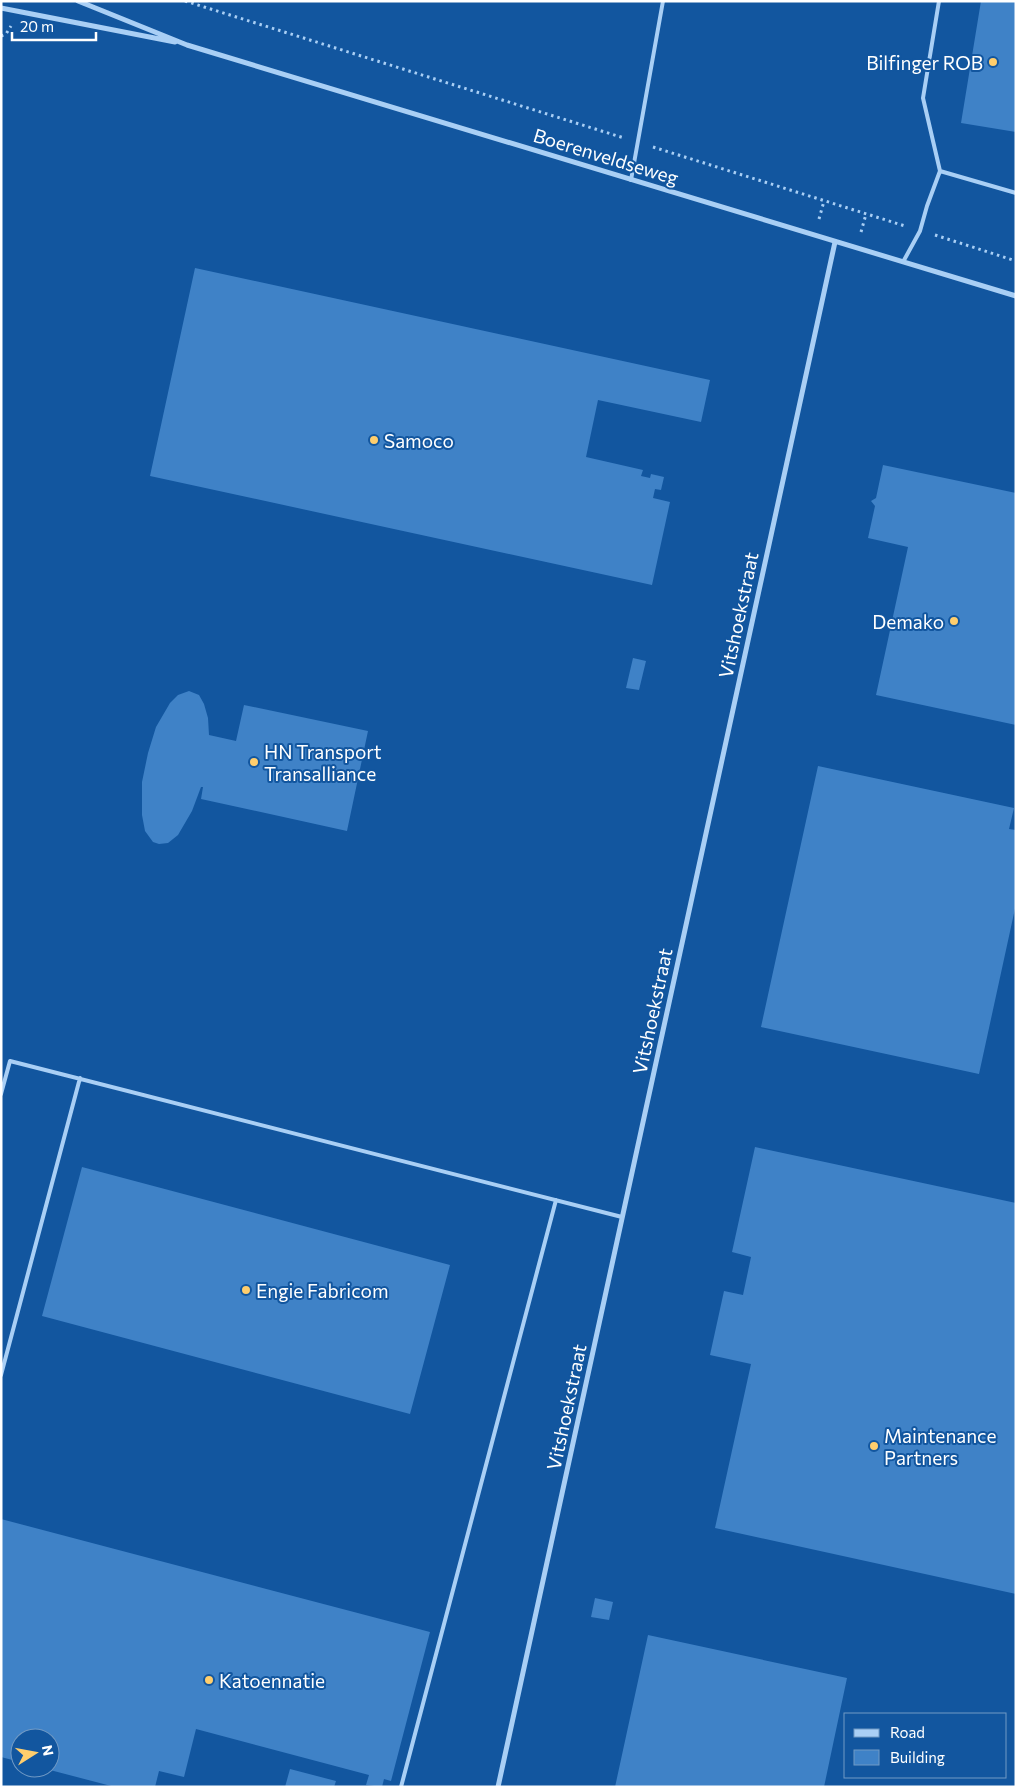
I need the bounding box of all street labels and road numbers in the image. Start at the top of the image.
street label: Boerenveldseweg [531,123,681,189]
street label: Vitshoekstraat [713,550,763,680]
street label: Vitshoekstraat [627,946,677,1076]
street label: Vitshoekstraat [541,1342,591,1472]

